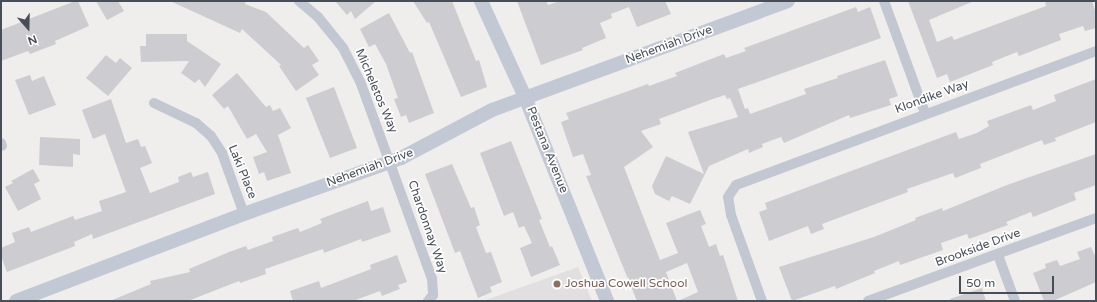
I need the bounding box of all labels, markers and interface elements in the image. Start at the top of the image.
north arrow [8,8,48,48]
street label: Nehemiah Drive [624,23,714,67]
text: N [26,32,39,47]
street label: Micheletos Way [352,47,400,135]
street label: Klondike Way [893,77,971,117]
street label: Pestana Avenue [523,105,571,195]
street label: Laki Place [225,143,259,201]
street label: Nehemiah Drive [325,146,415,190]
street label: Chardonnay Way [404,179,450,275]
street label: Brookside Drive [933,226,1023,270]
scale bar [961,268,1056,294]
text: 50 m [966,276,995,290]
place label: Joshua Cowell School [565,277,687,291]
marker: Joshua Cowell School [552,279,562,289]

